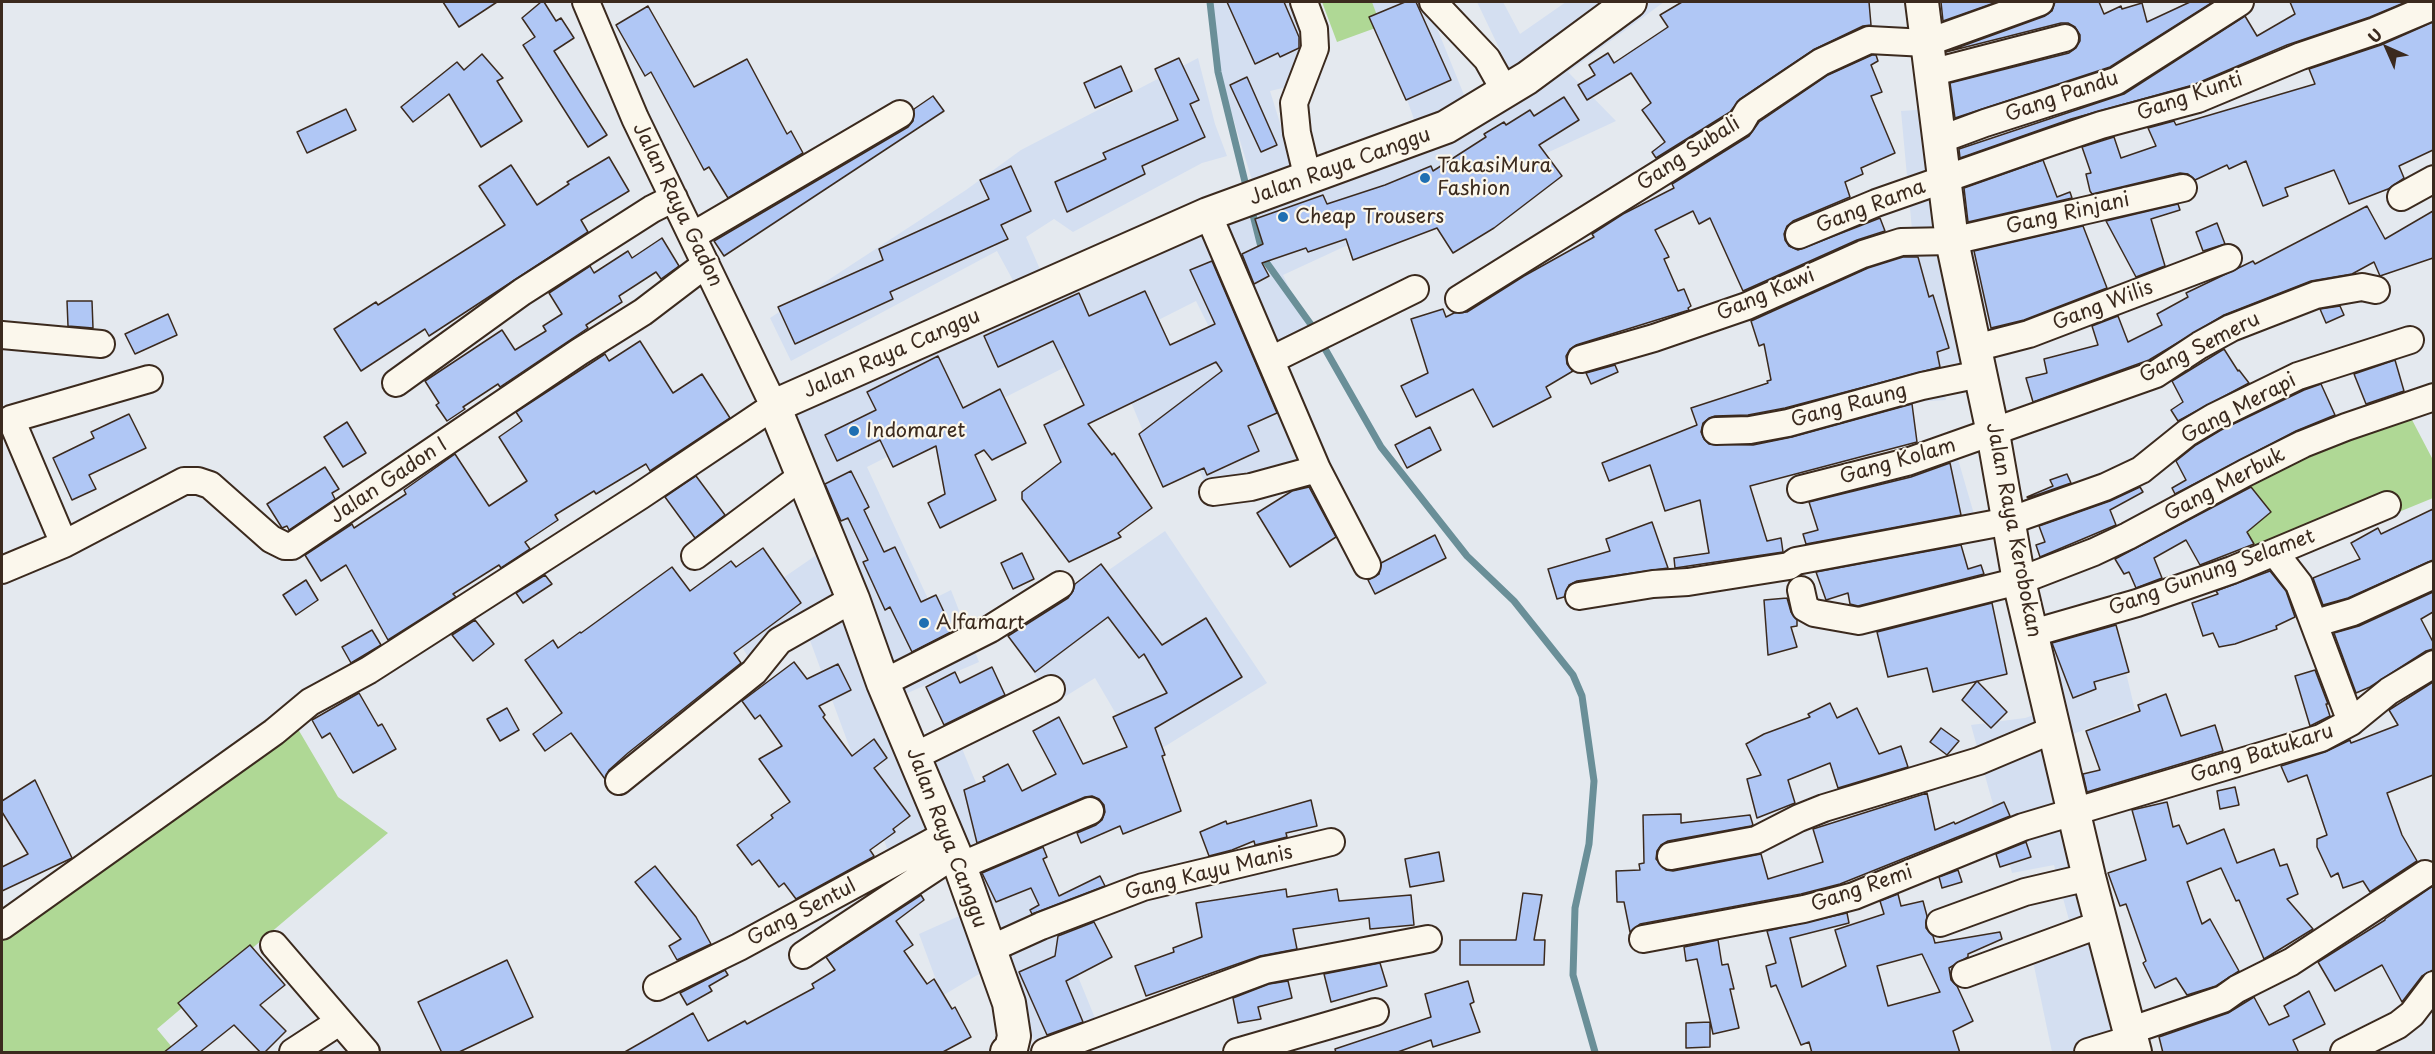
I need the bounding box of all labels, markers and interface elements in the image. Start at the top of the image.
north arrow [2357,18,2417,78]
text: U [2361,22,2387,48]
street label: Gang Pandu [2002,66,2122,128]
street label: Gang Kunti [2134,68,2246,126]
street label: Gang Subali [1633,112,1745,196]
street label: Jalan Raya Gadon [627,119,727,291]
street label: Jalan Raya Canggu [1246,123,1434,211]
place label: TakasiMura Fashion [1437,154,1552,201]
marker: TakasiMura Fashion [1418,171,1432,185]
street label: Gang Rama [1813,175,1929,239]
street label: Gang Rinjani [2004,188,2132,240]
place label: Cheap Trousers [1295,205,1444,229]
marker: Cheap Trousers [1276,210,1290,224]
street label: Gang Kawi [1713,264,1819,326]
street label: Gang Wilis [2049,276,2157,336]
street label: Jalan Raya Canggu [800,304,984,404]
street label: Gang Semeru [2136,307,2264,389]
street label: Gang Merapi [2177,369,2301,449]
street label: Gang Raung [1788,379,1910,433]
place label: Indomaret [866,419,965,443]
street label: Jalan Raya Kerobokan [1980,421,2046,639]
marker: Indomaret [847,424,861,438]
street label: Jalan Gadon I [326,433,452,529]
street label: Gang Kolam [1837,434,1959,490]
street label: Gang Merbuk [2161,443,2289,527]
street label: Gang Gunung Selamet [2106,525,2318,621]
place label: Alfamart [936,611,1024,635]
marker: Alfamart [917,616,931,630]
street label: Gang Batukaru [2188,720,2336,788]
street label: Jalan Raya Canggu [901,745,991,931]
street label: Gang Kayu Manis [1123,841,1295,905]
street label: Gang Remi [1808,860,1916,918]
street label: Gang Sentul [744,874,860,952]

